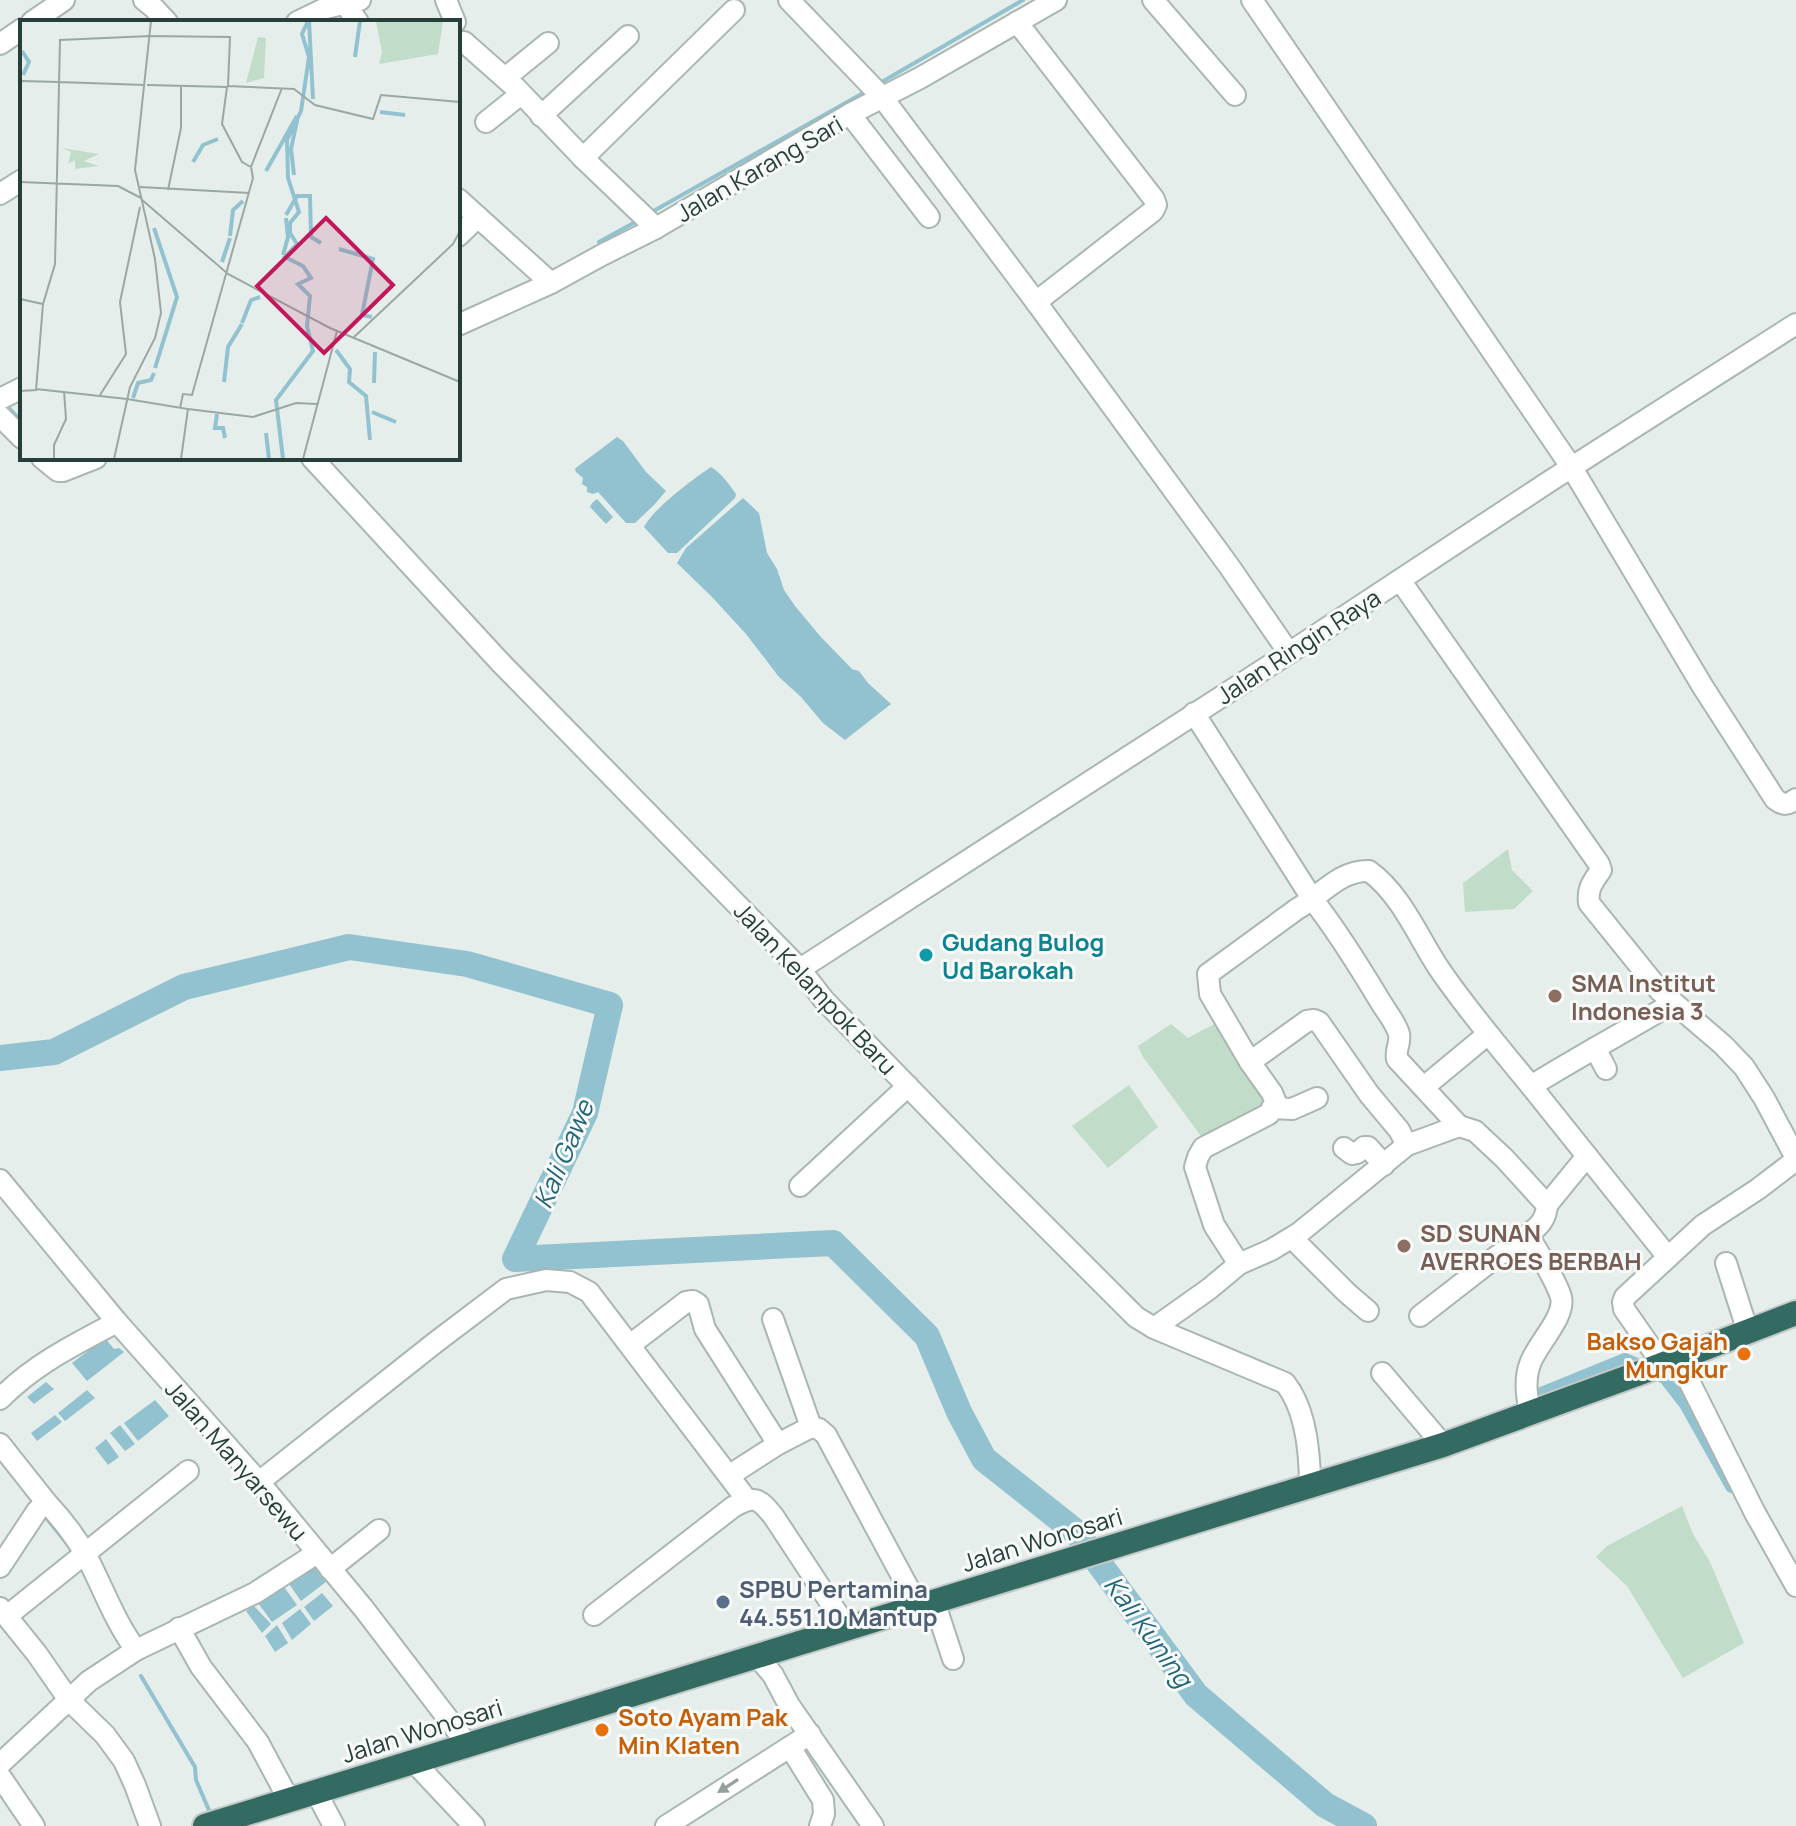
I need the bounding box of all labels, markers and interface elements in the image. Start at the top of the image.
inset map [20,20,460,460]
street label: Jalan Karang Sari [670,107,848,229]
street label: Jalan Ringin Raya [1210,581,1386,711]
street label: Jalan Kelampok Baru [727,894,905,1082]
place label: Gudang Bulog Ud Barokah [942,925,1104,986]
marker: Gudang Bulog Ud Barokah [917,946,935,964]
place label: SMA Institut Indonesia 3 [1571,966,1716,1027]
marker: SMA Institut Indonesia 3 [1546,987,1564,1005]
water label: Kali Gawe [524,1093,603,1214]
place label: SD SUNAN AVERROES BERBAH [1420,1216,1642,1277]
marker: SD SUNAN AVERROES BERBAH [1395,1237,1413,1255]
place label: Bakso Gajah Mungkur [1587,1324,1728,1385]
marker: Bakso Gajah Mungkur [1735,1345,1753,1363]
street label: Jalan Manyarsewu [158,1373,316,1547]
street label: Jalan Wonosari [958,1499,1126,1579]
water label: Kali Kuning [1096,1568,1203,1696]
place label: SPBU Pertamina 44.551.10 Mantup [739,1572,937,1633]
marker: SPBU Pertamina 44.551.10 Mantup [714,1593,732,1611]
street label: Jalan Wonosari [338,1690,506,1770]
place label: Soto Ayam Pak Min Klaten [618,1700,789,1761]
marker: Soto Ayam Pak Min Klaten [593,1721,611,1739]
one-way arrow [717,1779,738,1794]

